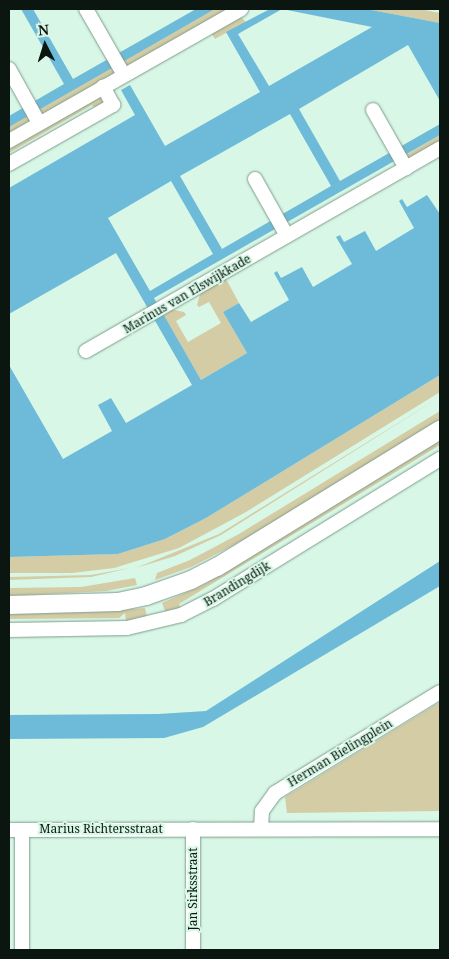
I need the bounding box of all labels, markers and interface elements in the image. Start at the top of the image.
north arrow [20,20,70,70]
text: N [37,20,50,40]
street label: Marinus van Elswijkkade [121,252,253,336]
street label: Brandingdijk [201,559,273,609]
street label: Herman Bielingplein [285,716,395,790]
street label: Marius Richtersstraat [39,822,163,836]
street label: Jan Sirksstraat [186,847,200,931]

